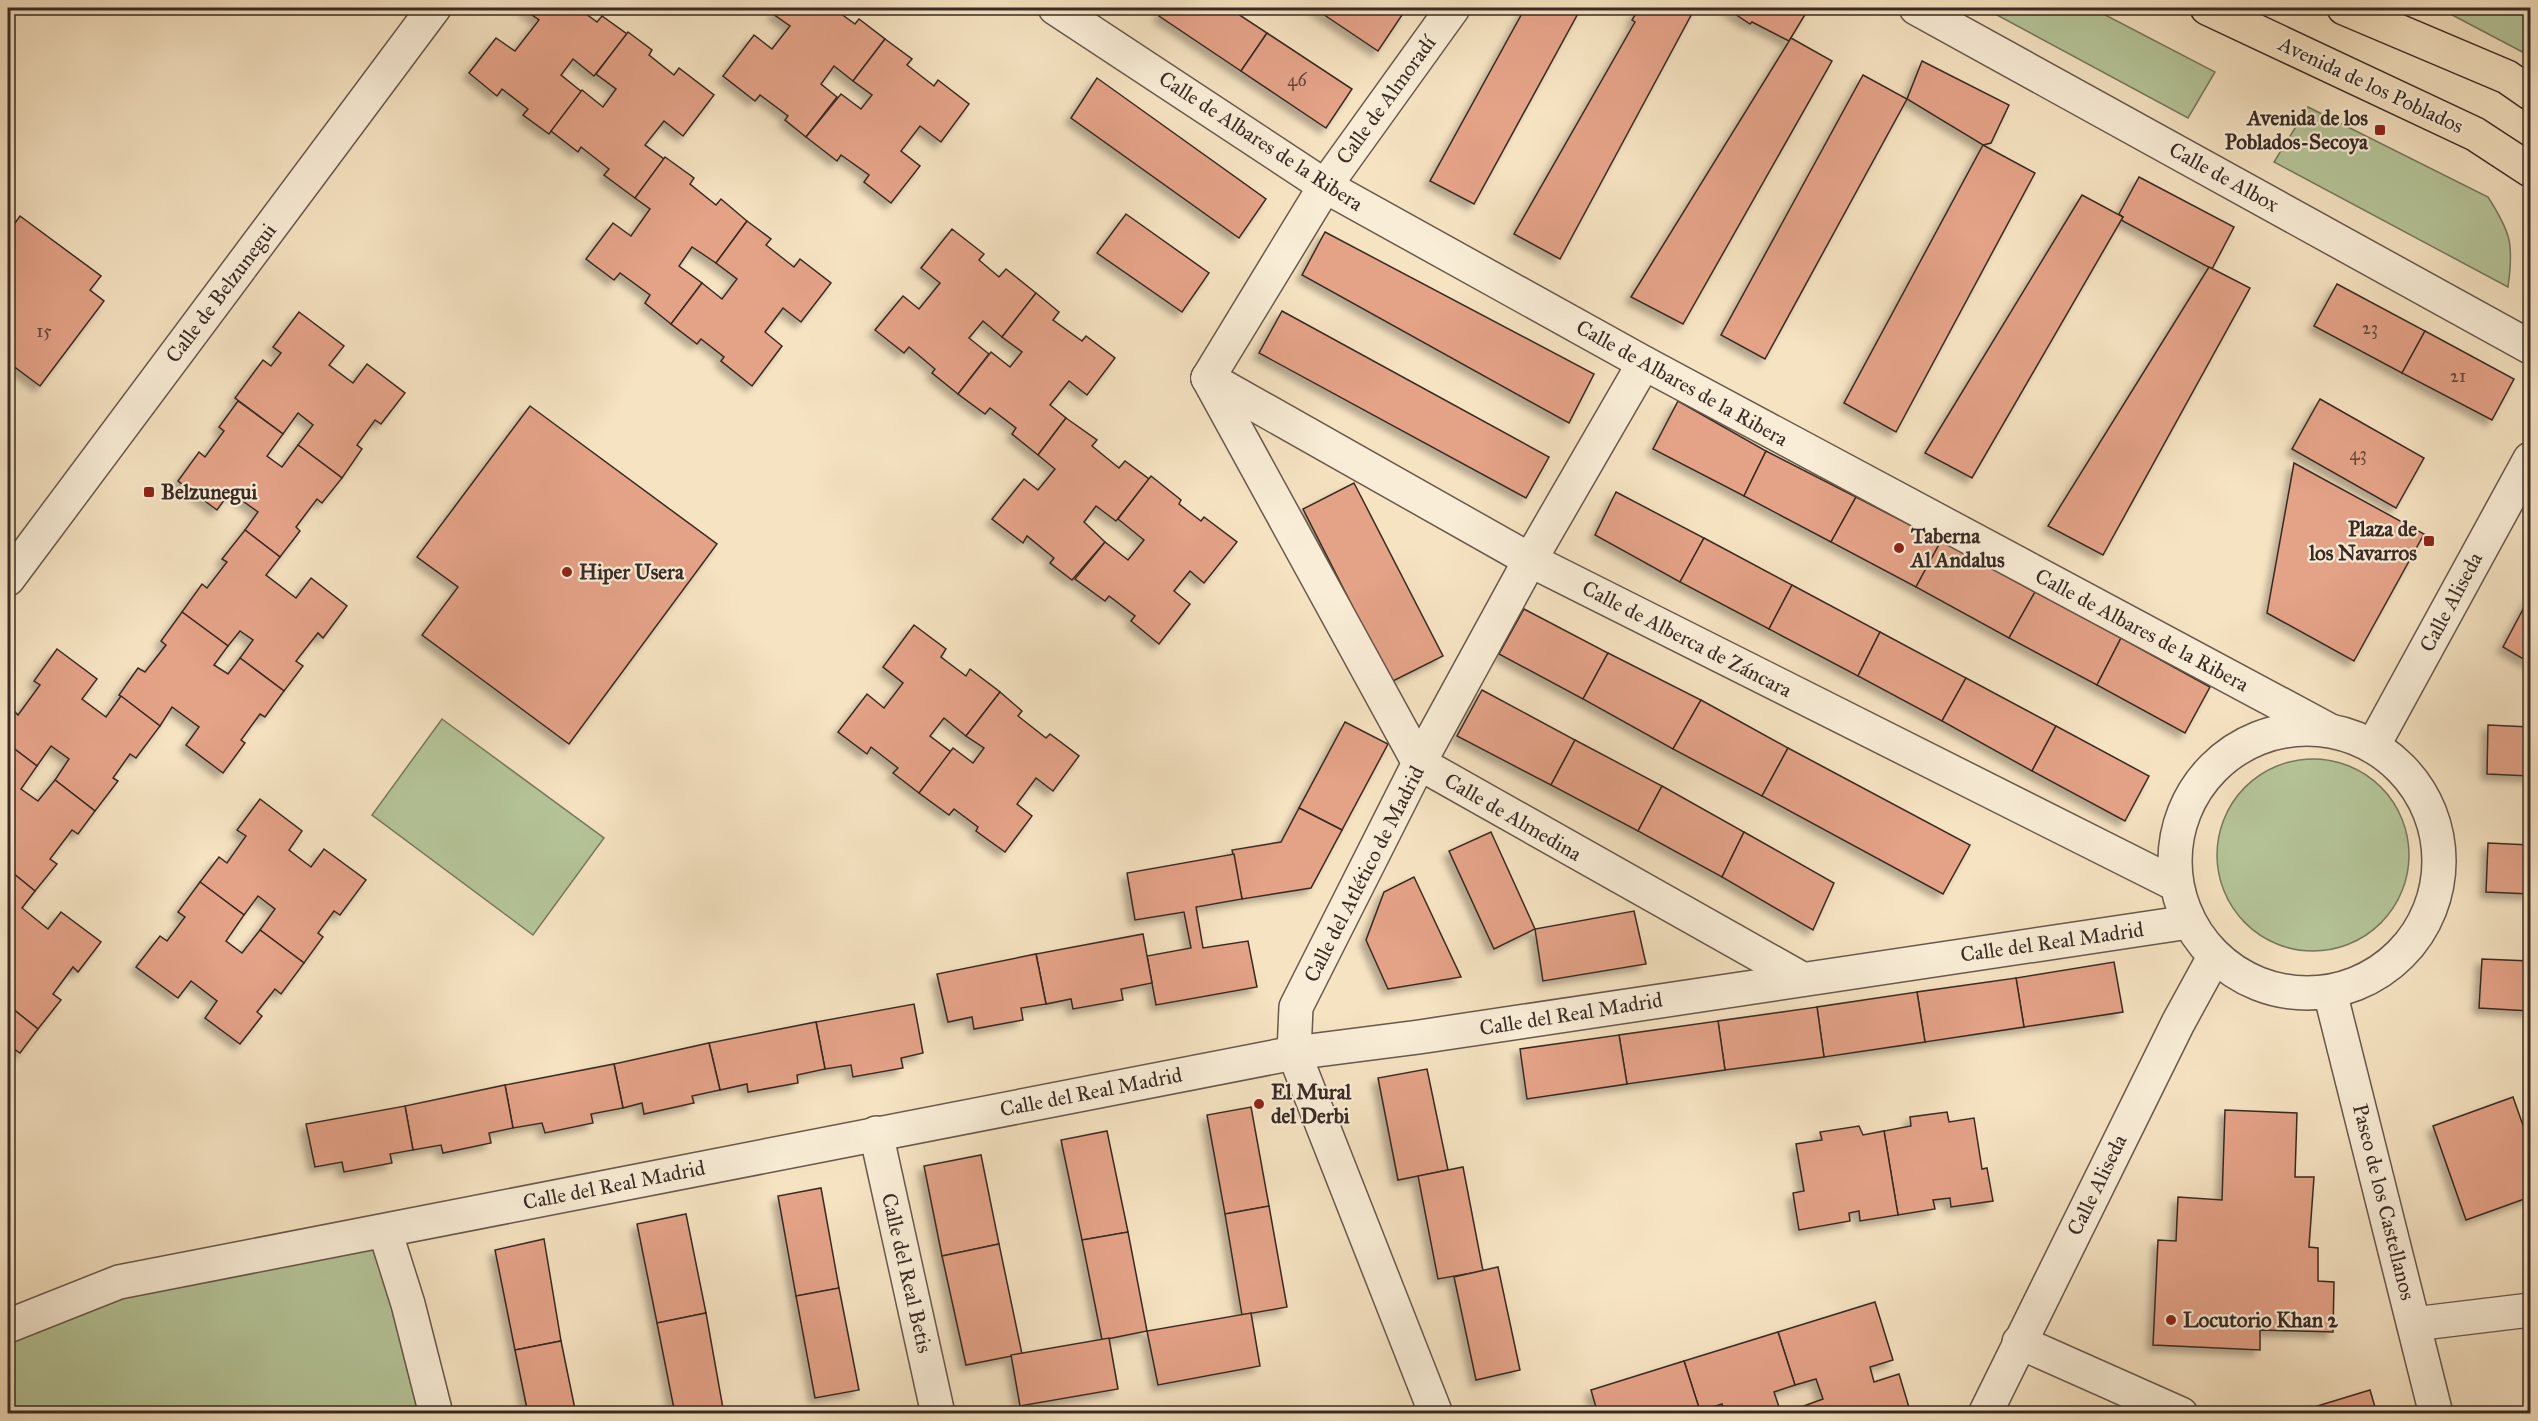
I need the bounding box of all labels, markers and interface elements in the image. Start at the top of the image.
street label: Calle de Almoradí [1331,30,1442,169]
street label: Avenida de los Poblados [2273,30,2468,139]
street label: Calle de Albares de la Ribera [1154,65,1368,217]
house number: 46 [1287,69,1307,91]
place label: Avenida de los Poblados-Secoya [2225,105,2369,155]
marker: Avenida de los Poblados-Secoya [2373,123,2387,137]
street label: Calle de Albox [2165,136,2284,218]
street label: Calle de Belzunegui [160,218,282,368]
street label: Calle de Albares de la Ribera [1572,314,1793,452]
house number: 23 [2362,317,2378,339]
house number: 15 [36,320,52,342]
house number: 21 [2450,365,2466,387]
house number: 43 [2349,443,2367,465]
place label: Belzunegui [161,479,258,505]
marker: Belzunegui [142,485,156,499]
place label: Plaza de los Navarros [2309,516,2417,566]
place label: Taberna Al Andalus [1909,523,2005,573]
marker: Plaza de los Navarros [2422,534,2436,548]
marker: Taberna Al Andalus [1892,541,1906,555]
street label: Calle Aliseda [2414,548,2488,656]
place label: Hiper Usera [579,559,685,585]
street label: Calle de Albares de la Ribera [2031,563,2253,697]
marker: Hiper Usera [560,565,574,579]
street label: Calle de Alberca de Záncara [1578,575,1796,703]
street label: Calle del Atlético de Madrid [1298,761,1430,986]
street label: Calle de Almedina [1440,767,1586,867]
street label: Calle del Real Madrid [1959,916,2146,968]
street label: Calle del Real Madrid [1478,987,1665,1041]
street label: Calle del Real Madrid [998,1062,1185,1122]
place label: El Mural del Derbi [1271,1079,1353,1129]
marker: El Mural del Derbi [1252,1097,1266,1111]
street label: Paseo de los Castellanos [2347,1101,2421,1303]
street label: Calle Aliseda [2061,1130,2133,1240]
street label: Calle del Real Madrid [521,1155,708,1215]
street label: Calle del Real Betis [876,1191,938,1355]
place label: Locutorio Khan 2 [2183,1307,2339,1333]
marker: Locutorio Khan 2 [2164,1313,2178,1327]

